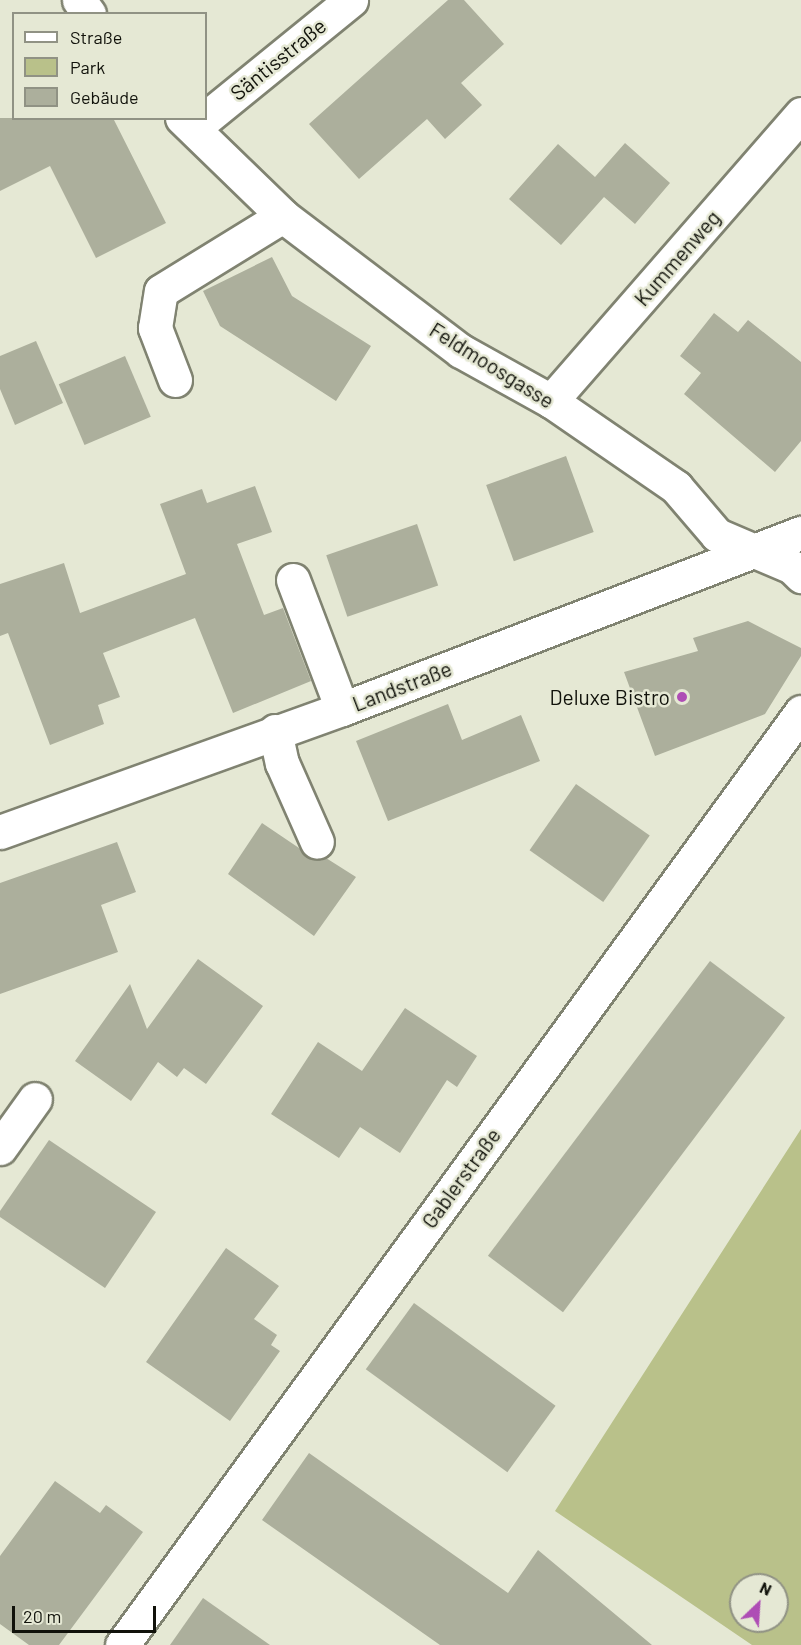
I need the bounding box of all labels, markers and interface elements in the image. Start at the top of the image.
legend [12,12,207,120]
street label: Säntisstraße [225,13,331,105]
text: Straße [70,26,122,48]
text: Park [70,56,105,78]
text: Gebäude [70,86,139,108]
street label: Kummenweg [629,205,725,311]
street label: Feldmoosgasse [425,317,559,413]
street label: Landstraße [349,656,455,716]
place label: Deluxe Bistro [550,684,670,710]
marker: Deluxe Bistro [675,690,689,704]
street label: Gablerstraße [416,1123,506,1233]
north arrow [729,1573,789,1633]
text: N [757,1577,775,1599]
scale bar [15,1594,159,1632]
text: 20 m [23,1605,61,1627]

